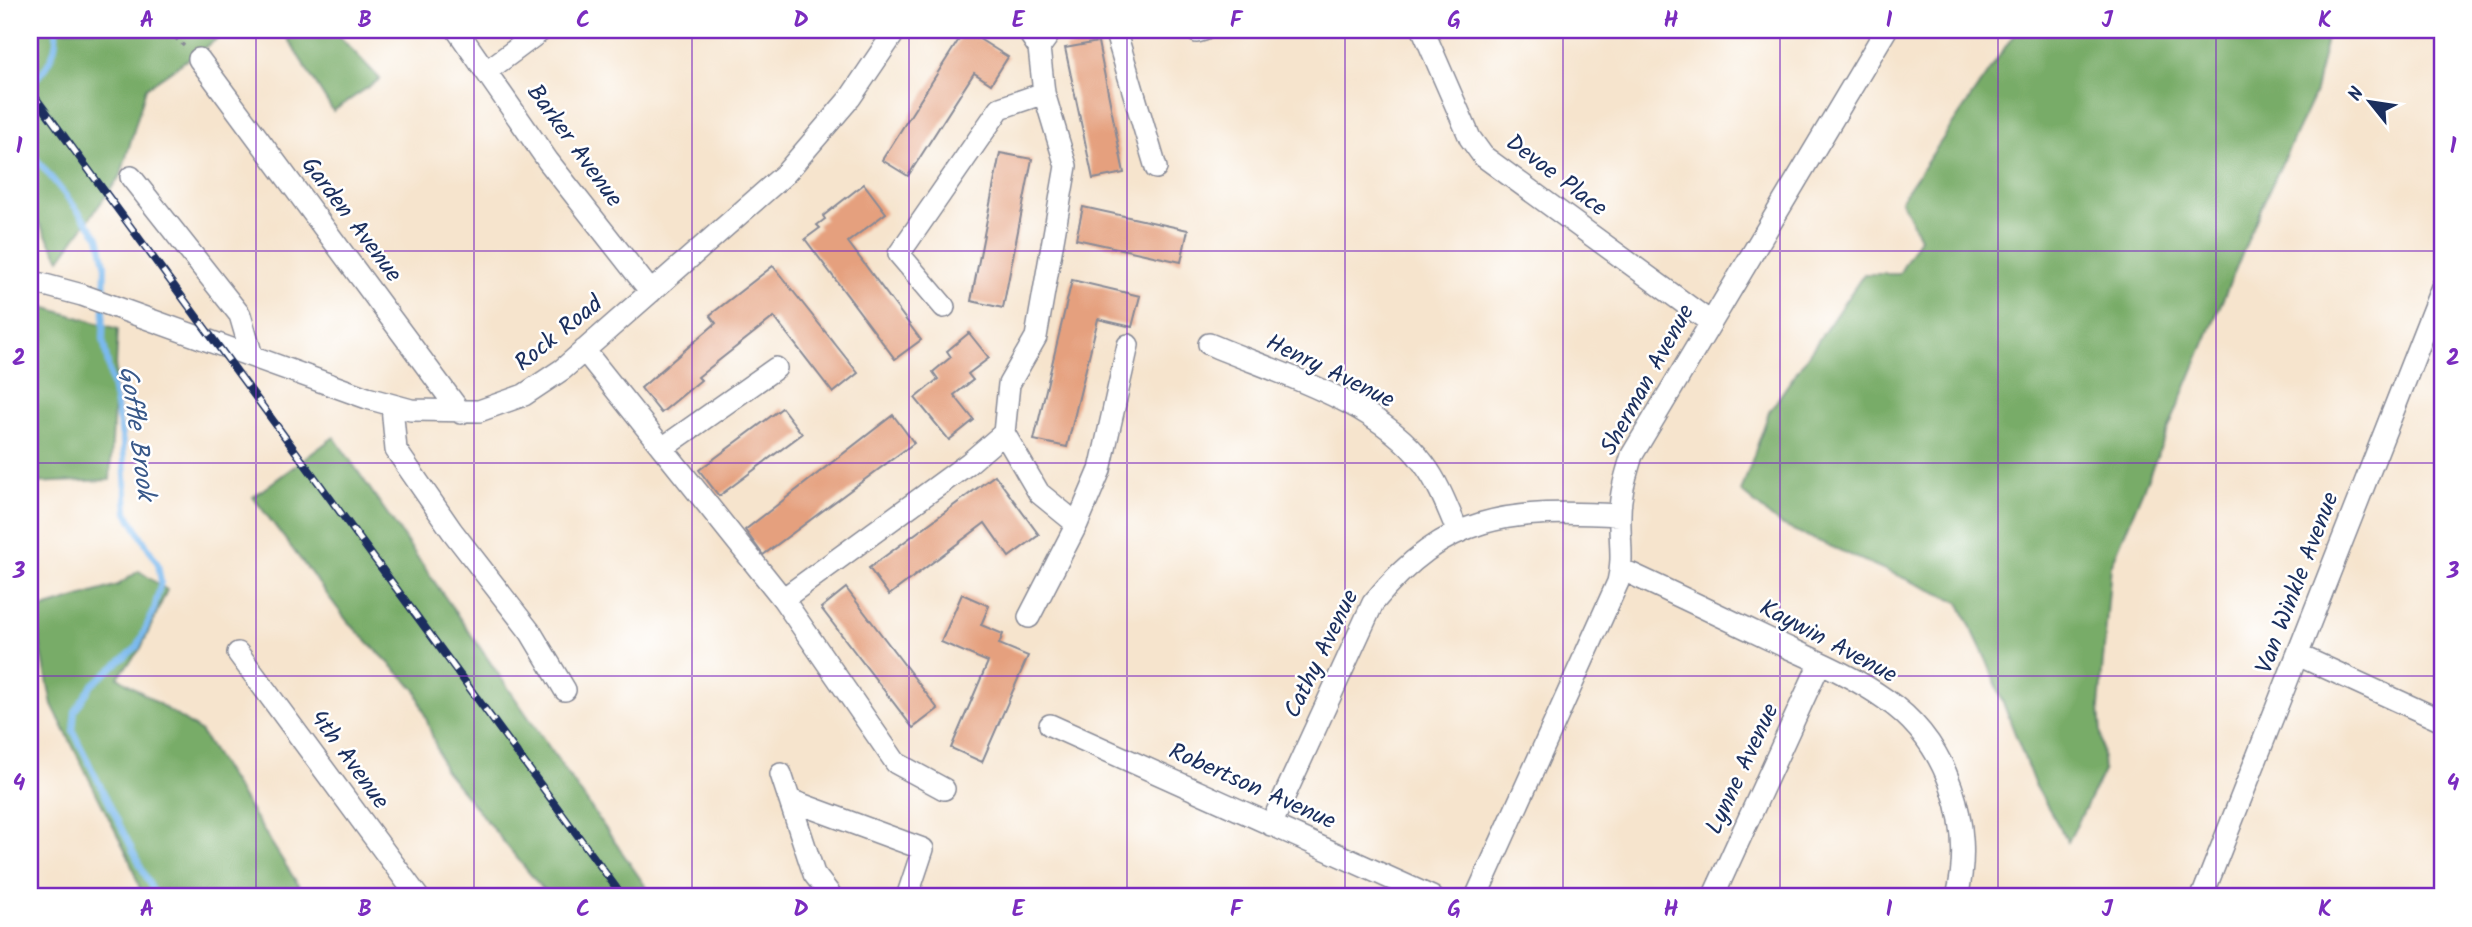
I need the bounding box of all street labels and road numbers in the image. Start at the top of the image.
street label: Barker Avenue [516,76,632,216]
street label: Devoe Place [1497,125,1616,228]
street label: Garden Avenue [290,148,412,292]
street label: Rock Road [506,285,613,382]
street label: Sherman Avenue [1590,297,1706,463]
street label: Henry Avenue [1259,324,1401,420]
street label: Van Winkle Avenue [2245,486,2351,680]
street label: Cathy Avenue [1274,583,1370,725]
street label: Kaywin Avenue [1752,589,1904,695]
street label: Lynne Avenue [1696,697,1791,841]
street label: 4th Avenue [299,702,399,818]
street label: Robertson Avenue [1162,733,1342,841]

